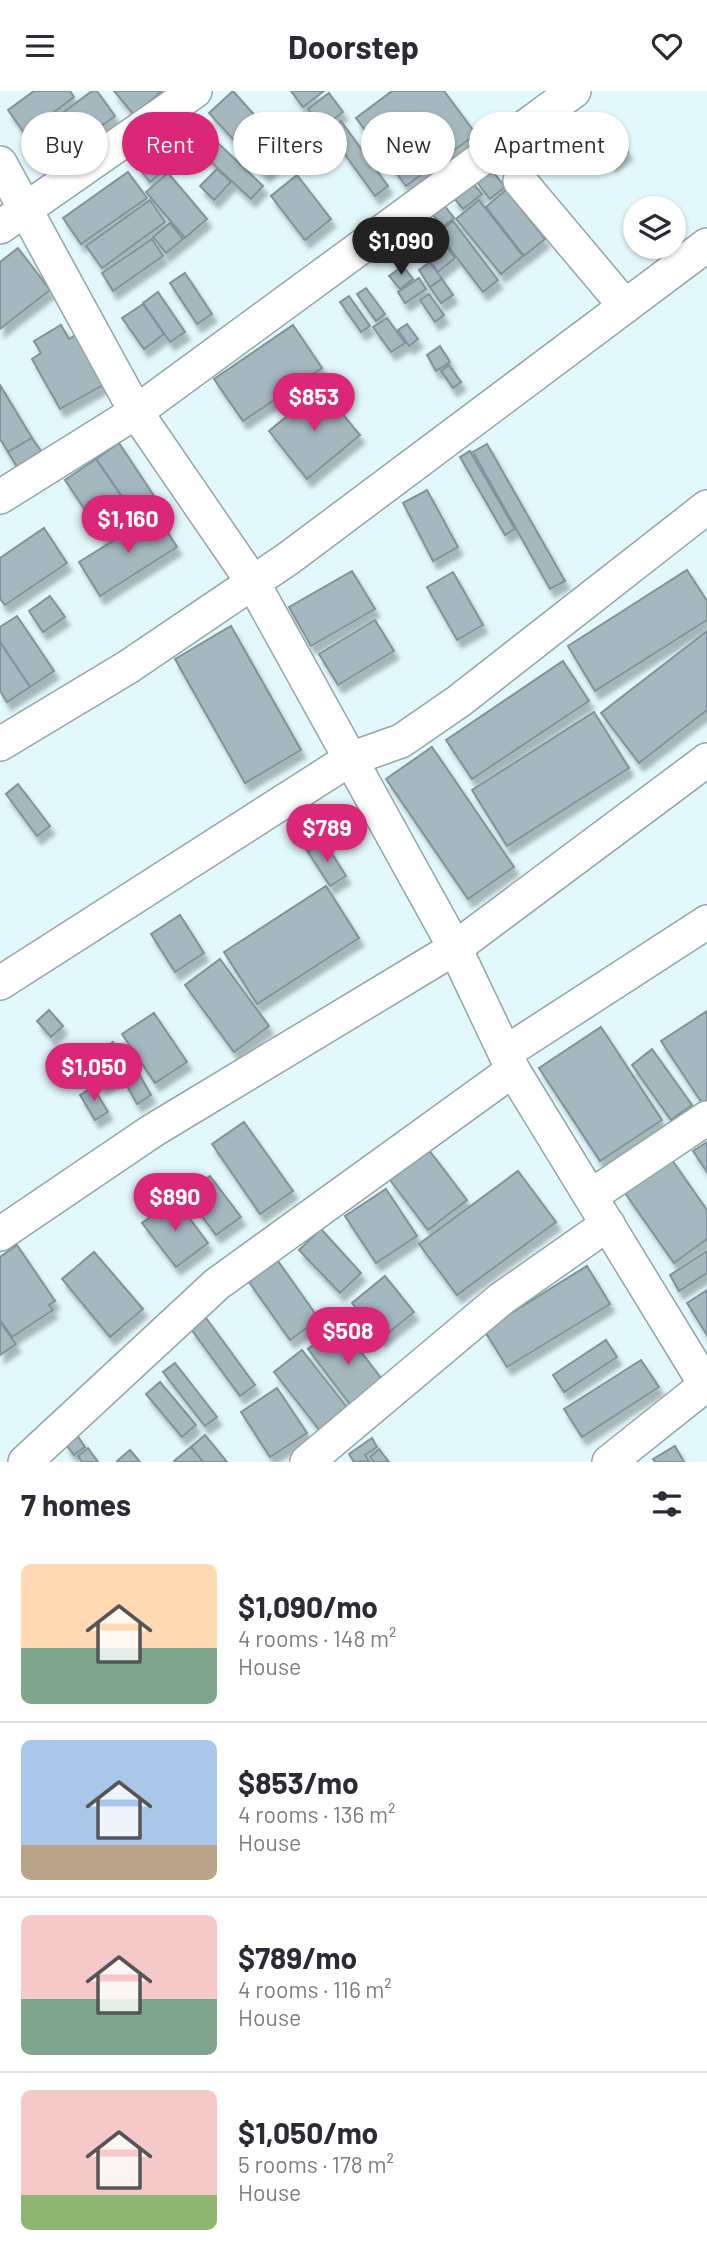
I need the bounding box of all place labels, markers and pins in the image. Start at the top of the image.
pin: $1,090 [344,218,458,277]
pin: $853 [273,373,355,433]
pin: $1,160 [71,496,185,555]
pin: $789 [286,805,368,864]
pin: $1,050 [37,1044,151,1103]
pin: $890 [134,1173,216,1233]
pin: $508 [307,1307,389,1367]

